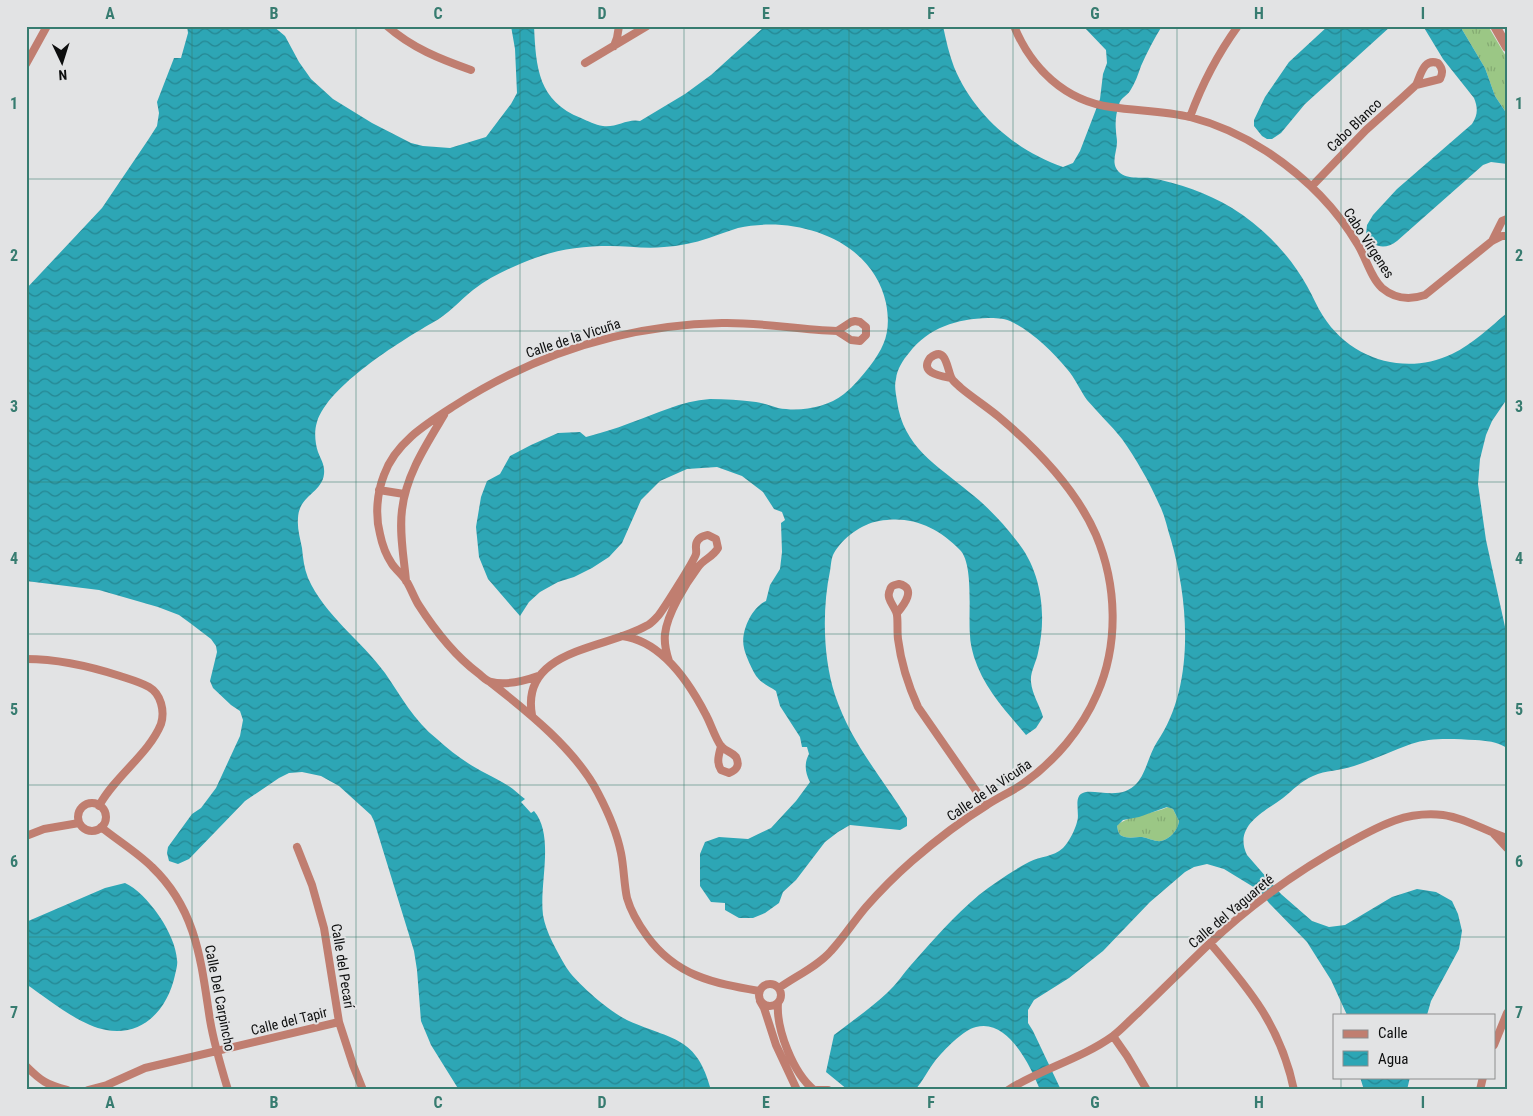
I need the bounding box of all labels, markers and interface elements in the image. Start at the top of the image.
text: A [105,4,115,23]
text: B [270,4,279,23]
text: C [433,4,443,23]
text: D [597,4,607,23]
text: E [762,4,770,23]
text: F [927,4,935,23]
text: G [1090,4,1100,23]
text: H [1254,4,1264,23]
text: I [1421,4,1425,23]
north arrow [38,38,88,88]
text: N [58,67,68,83]
text: 1 [10,94,18,113]
text: 1 [1515,94,1523,113]
street label: Cabo Blanco [1323,95,1385,155]
street label: Cabo Vírgenes [1340,205,1398,281]
text: 2 [10,246,18,265]
text: 2 [1515,246,1523,265]
street label: Calle de la Vicuña [524,315,622,361]
text: 3 [10,397,18,416]
text: 3 [1515,397,1523,416]
text: 4 [10,549,18,568]
text: 4 [1515,549,1523,568]
text: 5 [10,700,18,719]
text: 5 [1515,700,1523,719]
street label: Calle de la Vicuña [944,756,1034,824]
text: 6 [10,852,18,871]
text: 6 [1515,852,1523,871]
street label: Calle del Yaguareté [1185,870,1277,951]
street label: Calle del Pecarí [328,922,358,1010]
street label: Calle Del Carpincho [202,944,238,1052]
text: 7 [10,1003,18,1022]
text: 7 [1515,1003,1523,1022]
street label: Calle del Tapir [249,1004,329,1038]
legend [1333,1014,1496,1078]
text: Calle [1378,1024,1408,1042]
text: Agua [1378,1050,1408,1068]
text: A [105,1093,115,1112]
text: B [270,1093,279,1112]
text: C [433,1093,443,1112]
text: D [597,1093,607,1112]
text: E [762,1093,770,1112]
text: F [927,1093,935,1112]
text: G [1090,1093,1100,1112]
text: H [1254,1093,1264,1112]
text: I [1421,1093,1425,1112]

